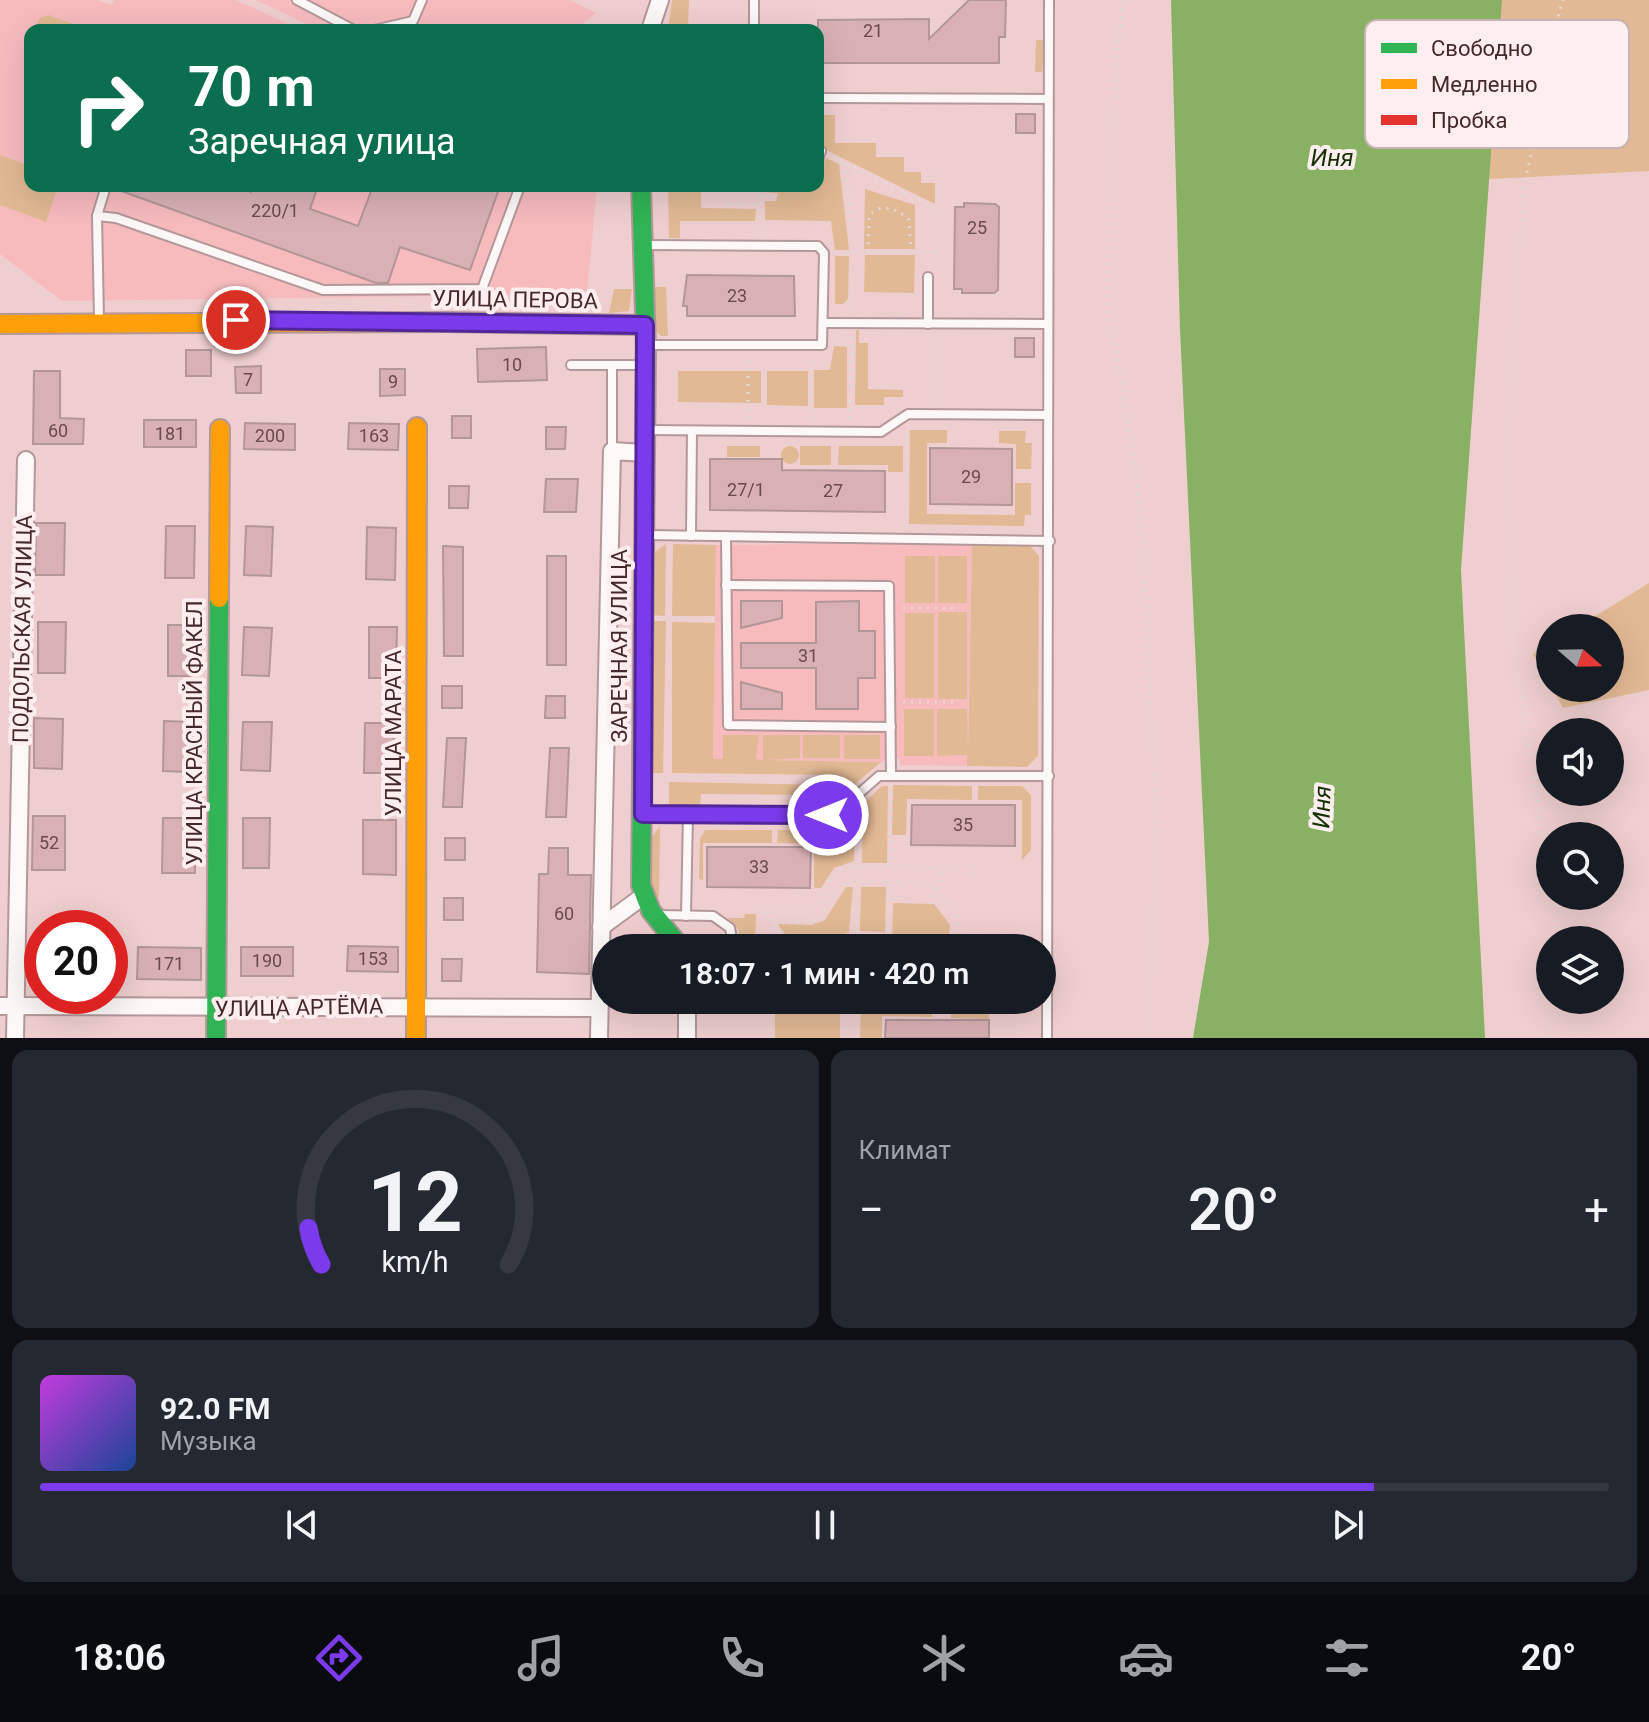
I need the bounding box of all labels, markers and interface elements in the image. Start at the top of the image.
house number: 21 [863,20,883,41]
legend [1365,20,1629,148]
text: Свободно [1431,36,1533,61]
text: 70 m [188,54,315,120]
icon: right [56,56,160,160]
text: Медленно [1431,72,1537,97]
text: Пробка [1431,108,1507,133]
text: Заречная улица [188,121,456,163]
water label: Иня [1311,144,1353,172]
house number: 220/1 [251,200,299,221]
house number: 25 [967,217,987,238]
house number: 23 [727,285,747,306]
pin [202,286,270,354]
street label: УЛИЦА ПЕРОВА [432,286,599,313]
icon: arrive [214,298,258,342]
house number: 10 [502,354,522,375]
house number: 7 [243,369,253,390]
house number: 9 [388,371,398,392]
house number: 60 [48,420,68,441]
house number: 181 [155,423,185,444]
house number: 200 [255,425,285,446]
house number: 163 [359,425,389,446]
house number: 29 [961,466,981,487]
house number: 27/1 [727,479,765,500]
house number: 27 [823,480,843,501]
street label: ПОДОЛЬСКАЯ УЛИЦА [8,514,37,743]
street label: ЗАРЕЧНАЯ УЛИЦА [607,548,632,743]
street label: УЛИЦА КРАСНЫЙ ФАКЕЛ [182,600,207,866]
north arrow [1536,614,1624,702]
map controls [1536,614,1624,1014]
house number: 31 [798,645,818,666]
street label: УЛИЦА МАРАТА [381,649,406,816]
button: sound [1536,718,1624,806]
position arrow [786,773,870,857]
water label: Иня [1307,785,1337,829]
house number: 35 [953,814,973,835]
button: search [1536,822,1624,910]
house number: 52 [39,832,59,853]
house number: 33 [749,856,769,877]
house number: 60 [554,903,574,924]
speed limit sign: 20 [24,910,128,1014]
button: layers [1536,926,1624,1014]
house number: 153 [358,948,388,969]
house number: 190 [252,950,282,971]
house number: 171 [154,953,184,974]
text: 18:07 · 1 мин · 420 m [679,956,969,991]
street label: УЛИЦА АРТЁМА [215,994,384,1021]
text: Климат [859,1135,951,1165]
text: 12 [368,1154,463,1251]
text: 20° [1188,1174,1280,1245]
text: − [859,1184,884,1236]
text: + [1584,1184,1609,1236]
text: km/h [382,1245,449,1279]
text: 92.0 FM [160,1391,271,1426]
text: Музыка [160,1426,257,1456]
icon: previous [280,1503,324,1547]
icon: pause [803,1503,847,1547]
icon: next [1326,1503,1370,1547]
icon: directions [311,1630,367,1686]
icon: music [513,1630,569,1686]
icon: phone [714,1630,770,1686]
icon: climate [916,1630,972,1686]
icon: car [1118,1630,1174,1686]
icon: filters [1319,1630,1375,1686]
text: 18:06 [73,1637,166,1679]
text: 20° [1521,1637,1576,1679]

